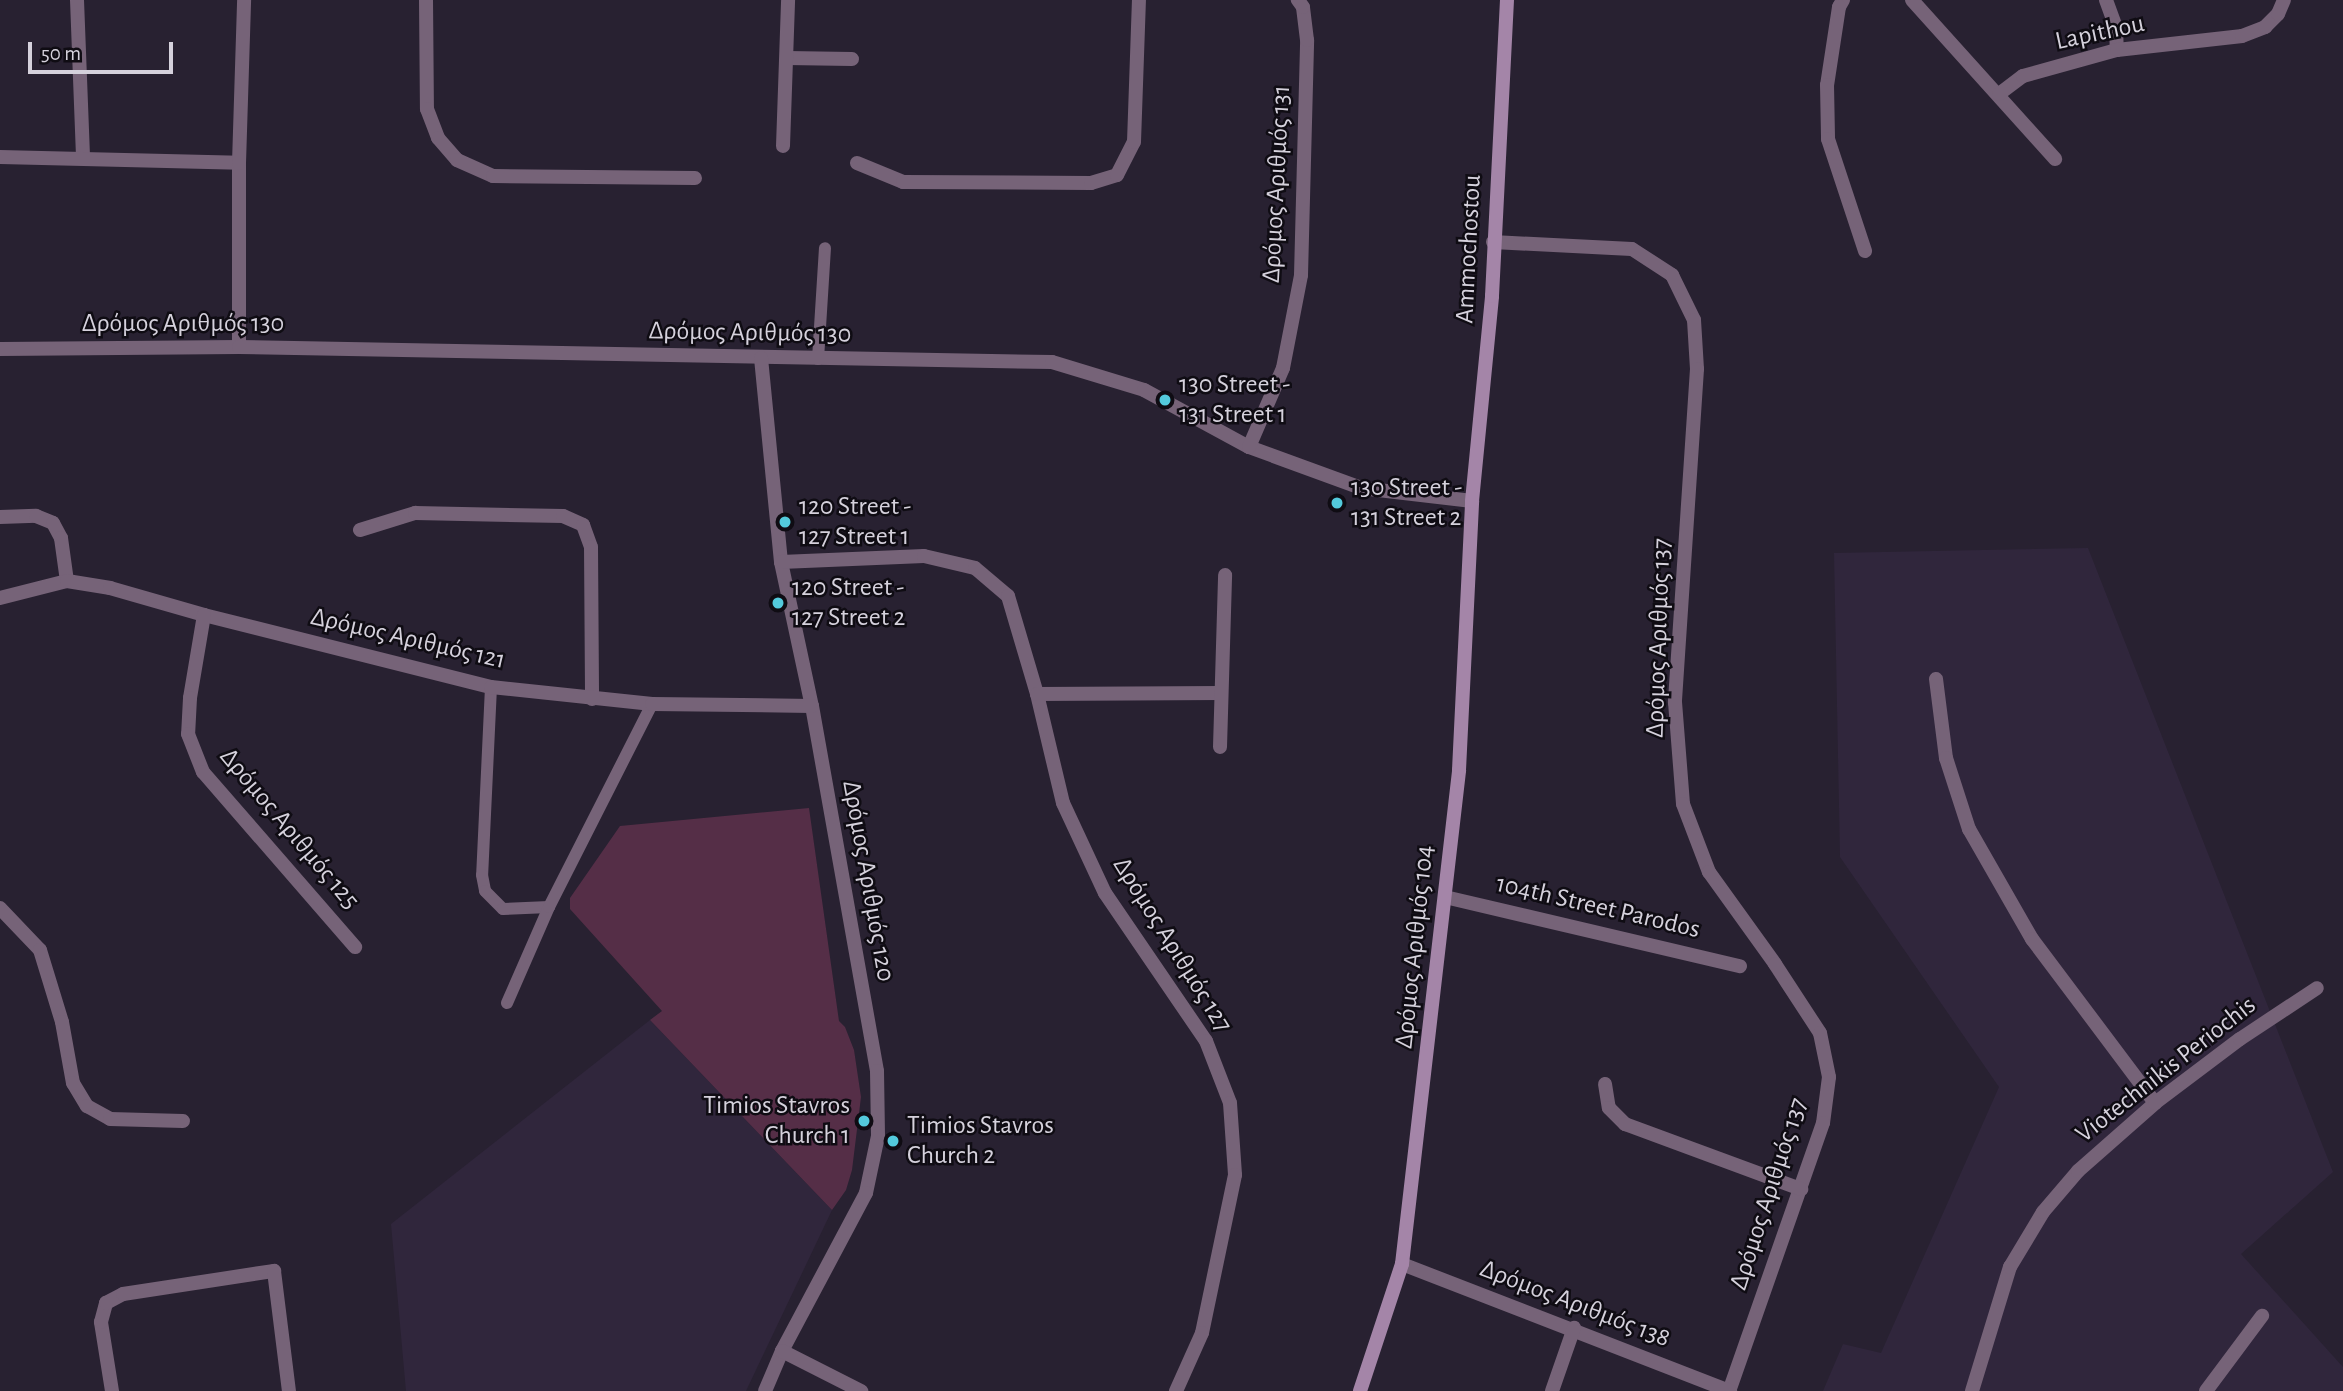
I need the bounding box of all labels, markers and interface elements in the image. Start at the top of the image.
street label: Lapithou [2053,8,2147,58]
scale bar [32,28,177,72]
text: 50 m [41,43,81,64]
street label: Δρόμος Αριθμός 131 [1256,84,1298,284]
street label: Ammochostou [1450,174,1488,324]
street label: Δρόμος Αριθμός 130 [82,308,284,340]
street label: Δρόμος Αριθμός 130 [648,316,852,350]
place label: 130 Street - 131 Street 1 [1179,369,1290,430]
marker: 130 Street - 131 Street 1 [1157,392,1173,408]
place label: 130 Street - 131 Street 2 [1351,472,1462,534]
place label: 120 Street - 127 Street 1 [799,491,911,552]
marker: 130 Street - 131 Street 2 [1329,495,1345,511]
marker: 120 Street - 127 Street 1 [777,514,793,530]
street label: Δρόμος Αριθμός 137 [1640,538,1678,738]
place label: 120 Street - 127 Street 2 [792,572,905,634]
marker: 120 Street - 127 Street 2 [770,595,786,611]
street label: Δρόμος Αριθμός 121 [308,601,508,677]
street label: Δρόμος Αριθμός 125 [212,742,366,916]
street label: Δρόμος Αριθμός 120 [835,778,901,984]
street label: Δρόμος Αριθμός 104 [1389,844,1441,1050]
street label: Δρόμος Αριθμός 127 [1106,852,1238,1038]
street label: 104th Street Parodos [1493,868,1703,946]
street label: Viotechnikis Periochis [2070,990,2262,1150]
place label: Timios Stavros Church 1 [703,1090,850,1152]
street label: Δρόμος Αριθμός 137 [1723,1094,1815,1294]
place label: Timios Stavros Church 2 [907,1110,1054,1172]
marker: Timios Stavros Church 1 [856,1113,872,1129]
marker: Timios Stavros Church 2 [885,1133,901,1149]
street label: Δρόμος Αριθμός 138 [1475,1253,1675,1355]

